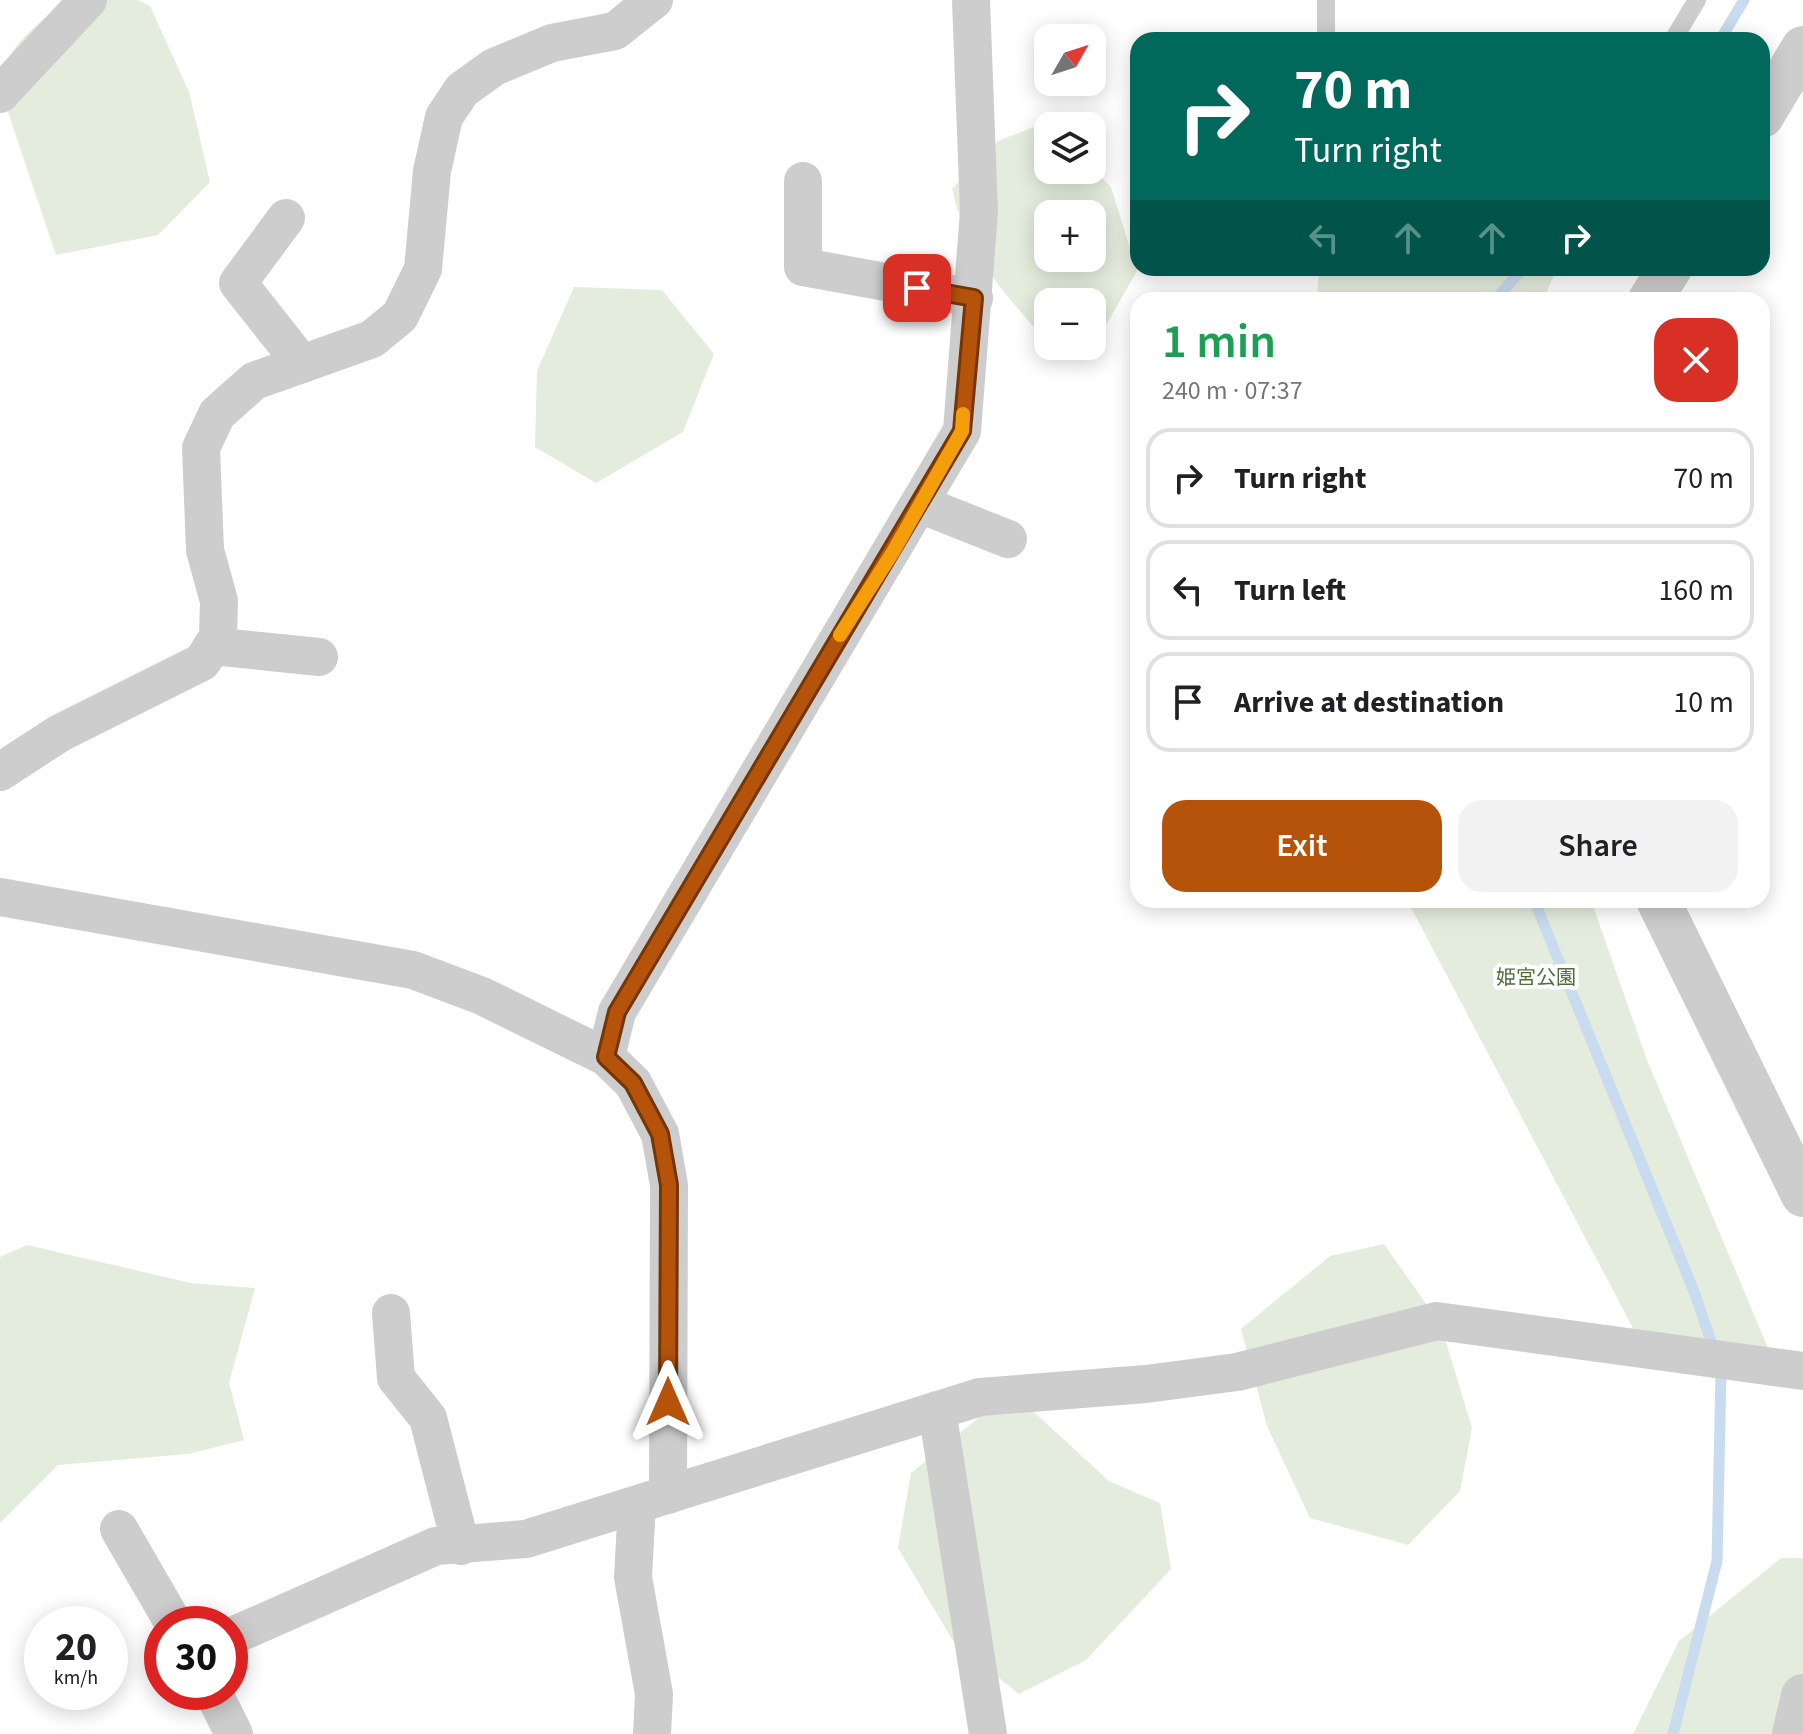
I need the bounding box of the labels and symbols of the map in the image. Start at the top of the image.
north arrow [1034,24,1106,96]
pin [883,254,951,322]
park label: 姫宮公園 [1496,964,1576,992]
position arrow [626,1360,710,1444]
speed limit sign: 30 [144,1606,248,1710]

